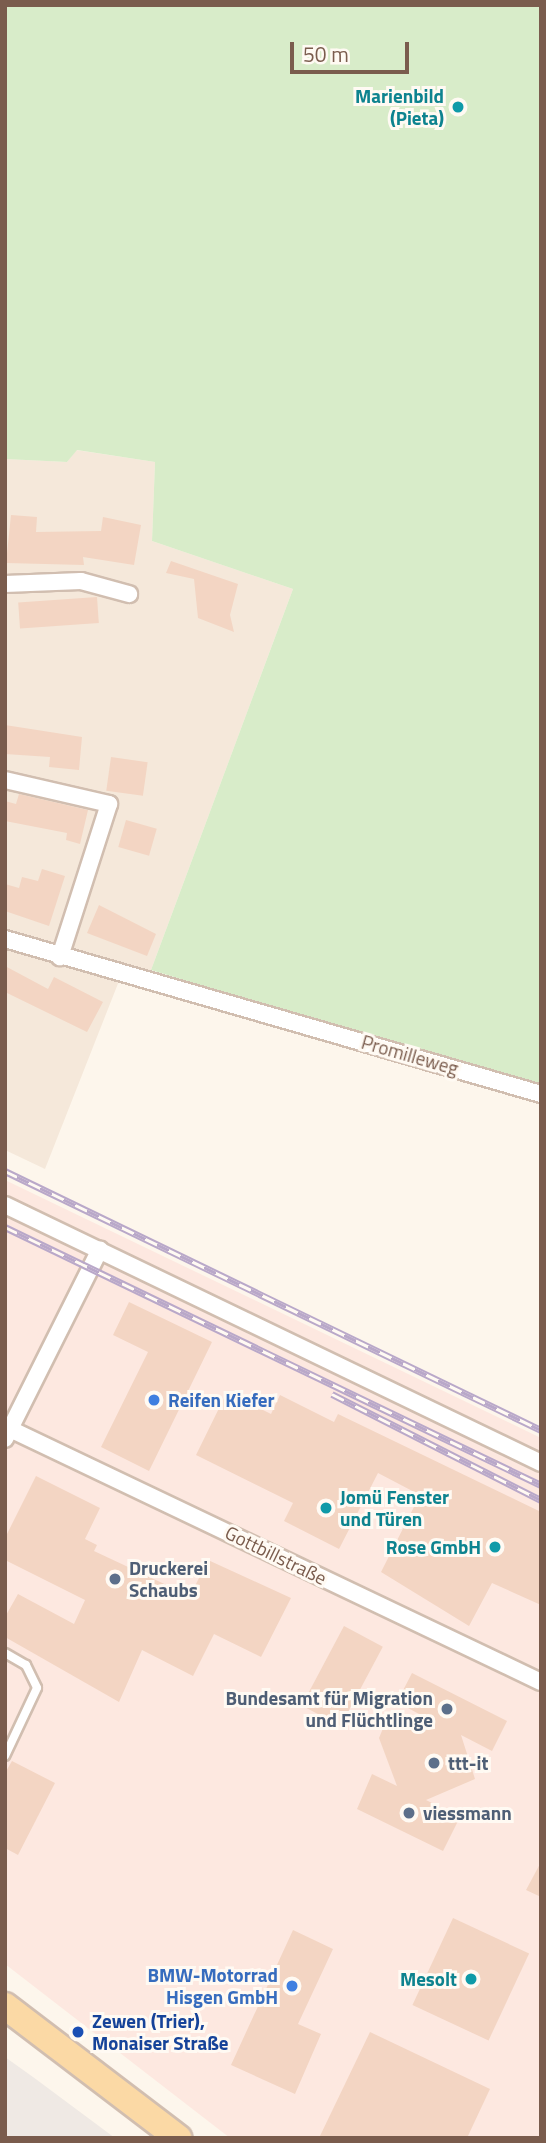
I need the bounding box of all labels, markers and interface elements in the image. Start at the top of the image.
scale bar [294,28,413,72]
text: 50 m [303,38,349,70]
place label: Marienbild (Pieta) [355,85,444,129]
marker: Marienbild (Pieta) [450,99,466,115]
street label: Promilleweg [359,1030,461,1080]
place label: Reifen Kiefer [168,1389,275,1411]
marker: Reifen Kiefer [146,1392,162,1408]
place label: Jomü Fenster und Türen [340,1486,449,1530]
marker: Jomü Fenster und Türen [318,1500,334,1516]
street label: Gottbillstraße [222,1521,330,1589]
place label: Rose GmbH [386,1536,481,1558]
marker: Rose GmbH [487,1539,503,1555]
place label: Druckerei Schaubs [129,1557,208,1601]
marker: Druckerei Schaubs [107,1571,123,1587]
place label: Bundesamt für Migration und Flüchtlinge [225,1687,433,1731]
marker: Bundesamt für Migration und Flüchtlinge [439,1701,455,1717]
place label: ttt-it [448,1752,488,1774]
marker: ttt-it [426,1755,442,1771]
place label: viessmann [423,1802,512,1824]
marker: viessmann [401,1805,417,1821]
place label: BMW-Motorrad Hisgen GmbH [147,1964,278,2008]
place label: Mesolt [400,1968,457,1990]
marker: Mesolt [463,1971,479,1987]
marker: BMW-Motorrad Hisgen GmbH [284,1978,300,1994]
place label: Zewen (Trier), Monaiser Straße [92,2010,229,2054]
marker: Zewen (Trier), Monaiser Straße [70,2024,86,2040]

